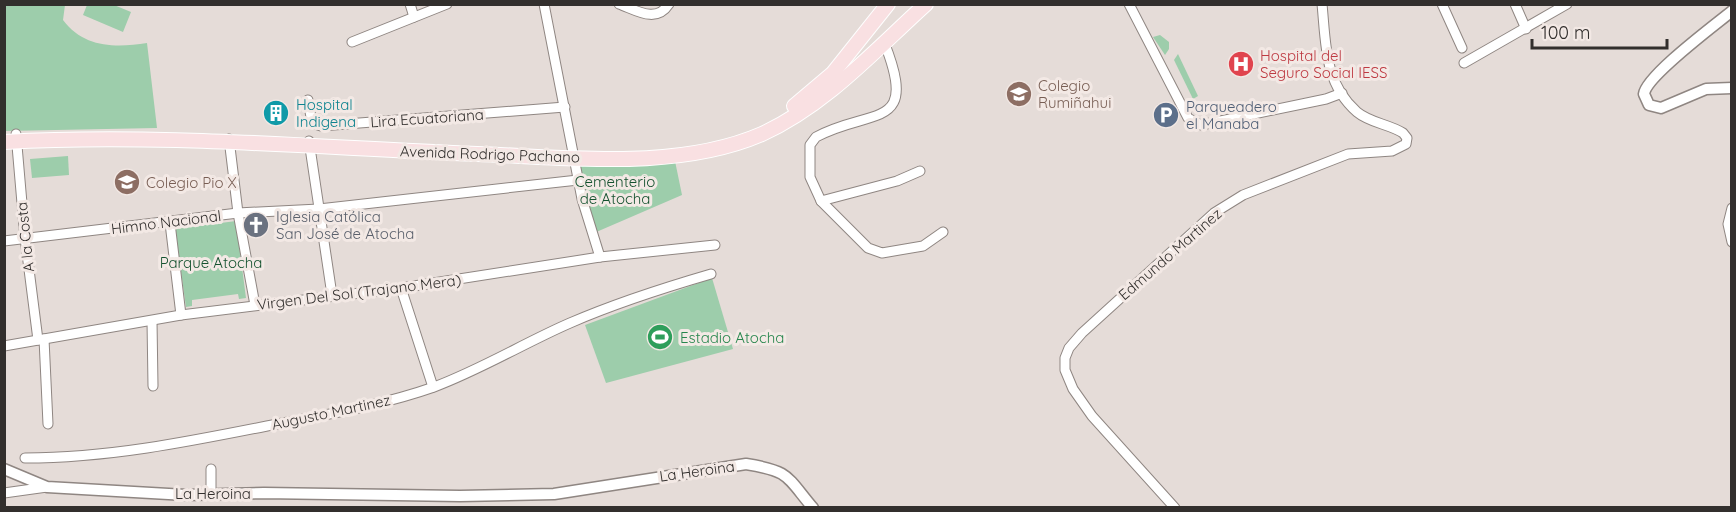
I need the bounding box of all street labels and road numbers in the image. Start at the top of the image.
street label: Lira Ecuatoriana [370,105,484,131]
street label: Avenida Rodrigo Pachano [400,141,580,167]
street label: A la Costa [12,201,38,273]
street label: Edmundo Martinez [1114,204,1226,304]
street label: Himno Nacional [110,206,222,238]
street label: Virgen Del Sol (Trajano Mera) [256,270,462,314]
street label: Augusto Martinez [270,390,392,434]
street label: La Heroina [658,456,736,486]
street label: La Heroina [175,484,251,503]

